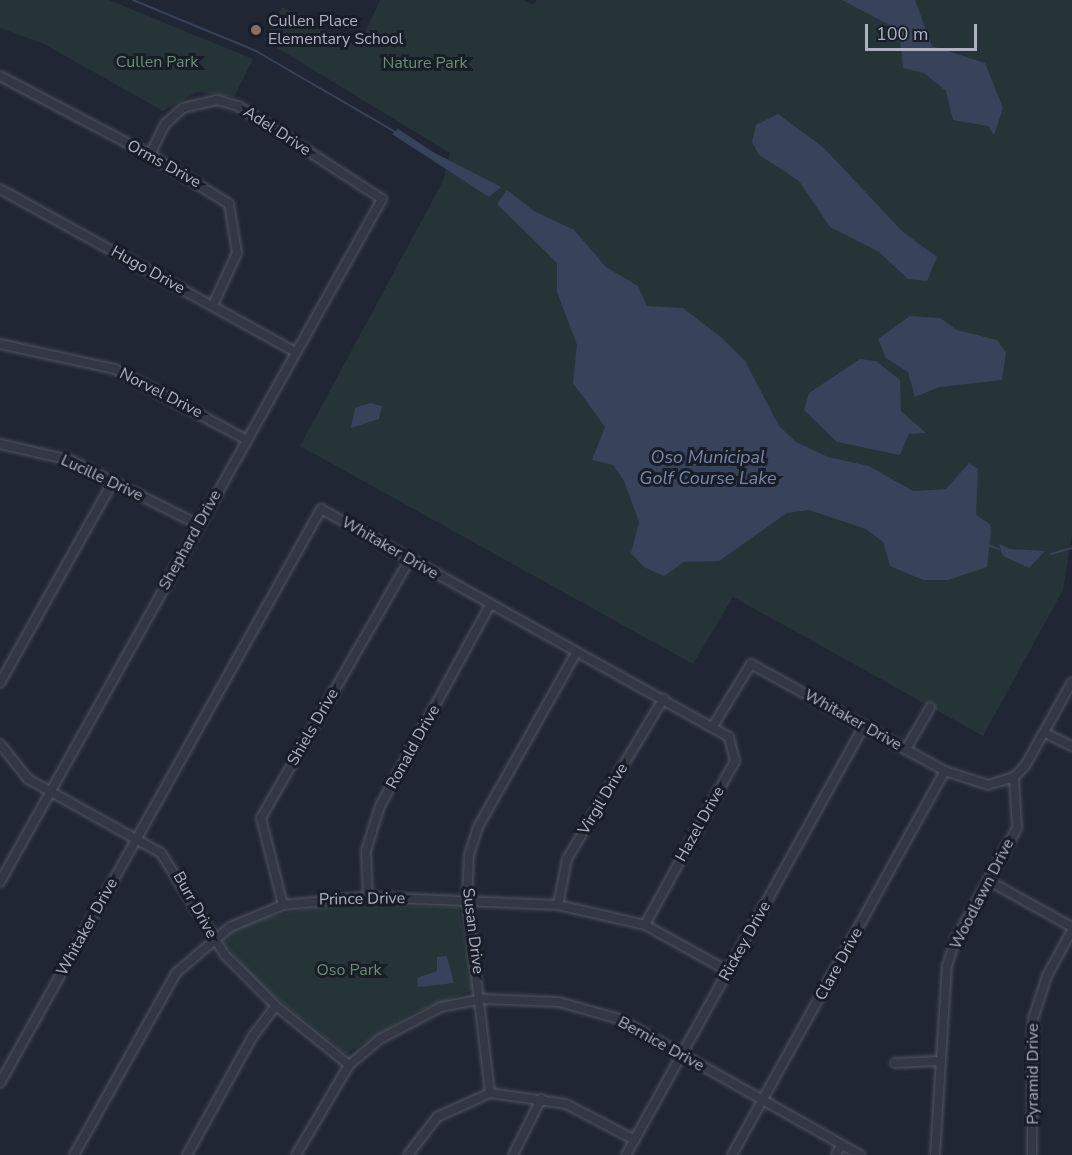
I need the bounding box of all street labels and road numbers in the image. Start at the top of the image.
street label: Adel Drive [240,102,314,160]
street label: Orms Drive [124,136,204,192]
street label: Hugo Drive [108,242,188,298]
street label: Norvel Drive [116,364,206,422]
street label: Lucille Drive [58,451,146,505]
street label: Shephard Drive [155,487,225,593]
street label: Whitaker Drive [338,513,442,583]
street label: Shiels Drive [283,685,343,769]
street label: Whitaker Drive [801,685,905,755]
street label: Ronald Drive [382,702,444,792]
street label: Virgil Drive [574,760,632,838]
street label: Hazel Drive [671,783,729,865]
street label: Woodlawn Drive [946,835,1018,953]
street label: Burr Drive [169,868,221,942]
street label: Whitaker Drive [52,875,122,979]
street label: Susan Drive [458,887,488,975]
street label: Prince Drive [319,889,405,909]
street label: Rickey Drive [715,898,775,984]
street label: Clare Drive [811,924,867,1004]
street label: Bernice Drive [615,1012,707,1076]
street label: Pyramid Drive [1023,1023,1043,1125]

